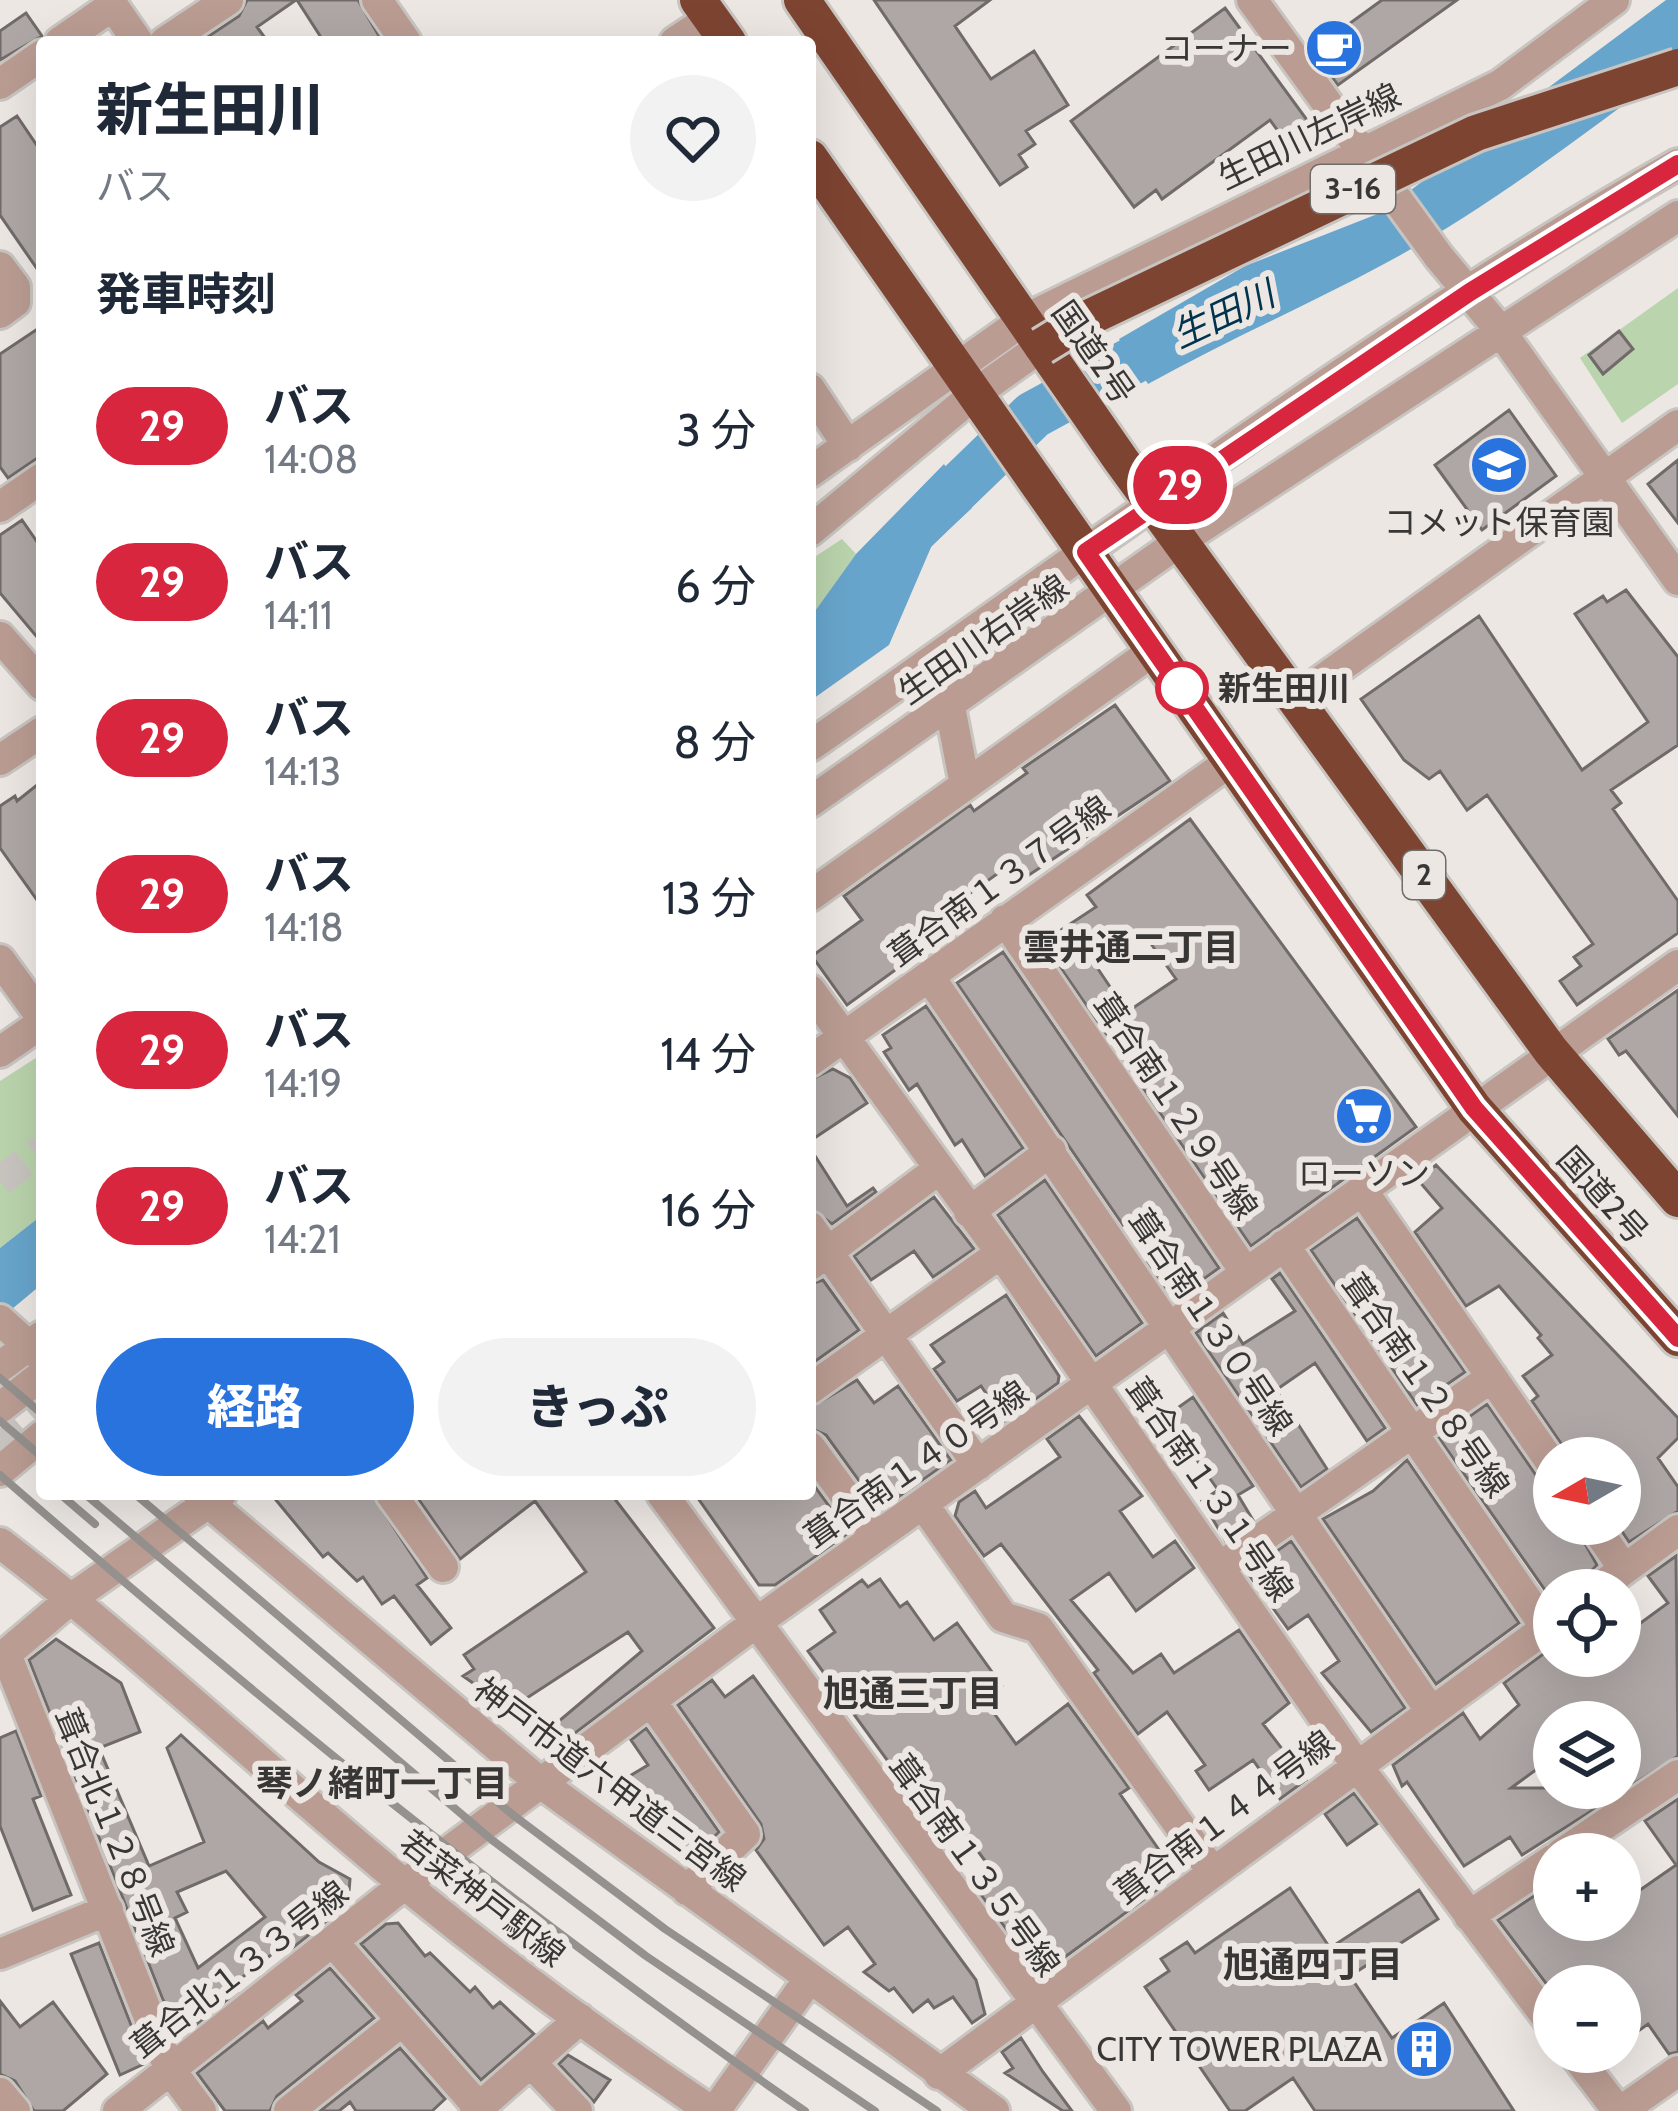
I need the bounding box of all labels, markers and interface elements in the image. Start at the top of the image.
cafe icon: コーナー [1303,17,1365,79]
place label: コーナー [1160,28,1292,68]
text: 新生田川 [96,75,324,144]
button: heart [630,75,756,201]
street label: 生田川左岸線 [1211,75,1407,197]
text: バス [96,162,174,210]
road number: 3-16 [1311,165,1395,213]
text: 発車時刻 [96,267,276,321]
water label: 生田川 [1165,270,1285,357]
street label: 国道2号 [1044,293,1144,411]
text: バス [264,379,354,433]
text: 29 [139,400,185,452]
text: 3 分 [677,403,756,457]
school or university icon: コメット保育園 [1468,434,1530,496]
text: 14:08 [264,435,358,483]
line badge: 29 [1126,446,1234,524]
text: 29 [1157,459,1203,511]
place label: コメット保育園 [1384,502,1615,542]
text: バス [264,535,354,589]
text: 29 [139,556,185,608]
text: 6 分 [675,559,756,613]
street label: 生田川右岸線 [890,566,1076,712]
text: 14:11 [264,591,333,639]
marker: 新生田川 [1157,663,1207,713]
place label: 新生田川 [1218,668,1350,708]
text: バス [264,691,354,745]
text: 29 [139,712,185,764]
text: 8 分 [674,715,756,769]
text: 14:13 [264,747,341,795]
street label: 葺合南１３７号線 [880,787,1118,975]
text: バス [264,847,354,901]
road number: 2 [1403,851,1445,899]
text: 29 [139,868,185,920]
text: 13 分 [662,871,756,925]
text: 14:18 [264,903,344,951]
district label: 雲井通二丁目 [1023,925,1239,969]
street label: 葺合南１２９号線 [1086,985,1266,1227]
text: バス [264,1003,354,1057]
text: 29 [139,1024,185,1076]
text: 14 分 [660,1027,756,1081]
text: 14:19 [264,1059,342,1107]
supermarket icon: ローソン [1333,1085,1395,1147]
street label: 国道2号 [1549,1138,1657,1252]
place label: ローソン [1298,1153,1430,1193]
text: バス [264,1159,354,1213]
text: 29 [139,1180,185,1232]
text: 16 分 [661,1183,756,1237]
street label: 葺合南１３０号線 [1121,1201,1301,1443]
text: 14:21 [264,1215,341,1263]
street label: 葺合南１２８号線 [1334,1265,1518,1505]
button: 経路 [96,1338,414,1476]
button: きっぷ [438,1338,756,1476]
street label: 葺合南１３１号線 [1118,1369,1302,1609]
street label: 葺合南１４０号線 [796,1372,1036,1556]
north arrow [1533,1437,1641,1545]
map controls [1533,1437,1641,2073]
button: locate [1533,1569,1641,1677]
street label: 神戸市道六甲道三宮線 [466,1669,754,1899]
district label: 旭通三丁目 [823,1671,1003,1715]
button: layers [1533,1701,1641,1809]
street label: 葺合北１２８号線 [47,1702,183,1962]
street label: 葺合南１４４号線 [1107,1722,1341,1912]
street label: 葺合南１３５号線 [881,1746,1069,1984]
district label: 琴ノ緒町一丁目 [256,1761,508,1805]
street label: 若菜神戸駅線 [393,1821,573,1975]
button: + [1533,1833,1641,1941]
street label: 葺合北１３３号線 [123,1872,355,2066]
district label: 旭通四丁目 [1223,1942,1403,1986]
button: − [1533,1965,1641,2073]
building icon: CITY TOWER PLAZA [1393,2018,1455,2080]
place label: CITY TOWER PLAZA [1097,2029,1383,2069]

